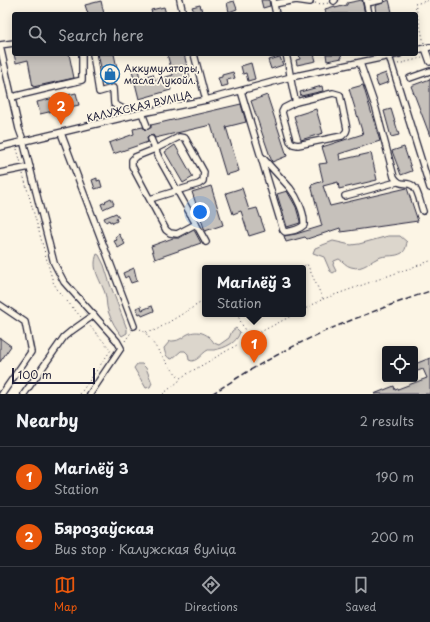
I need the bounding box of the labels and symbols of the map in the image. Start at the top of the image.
place label: Аккумуляторы, масла Лукойл. [124,60,200,88]
shop icon: Аккумуляторы, масла Лукойл. [99,63,121,85]
street label: КАЛУЖСКАЯ ВУЛІЦА [85,86,193,125]
pin: 2 [48,92,74,125]
your location [190,202,210,222]
pin: 1 [241,330,267,363]
scale bar [12,366,95,385]

